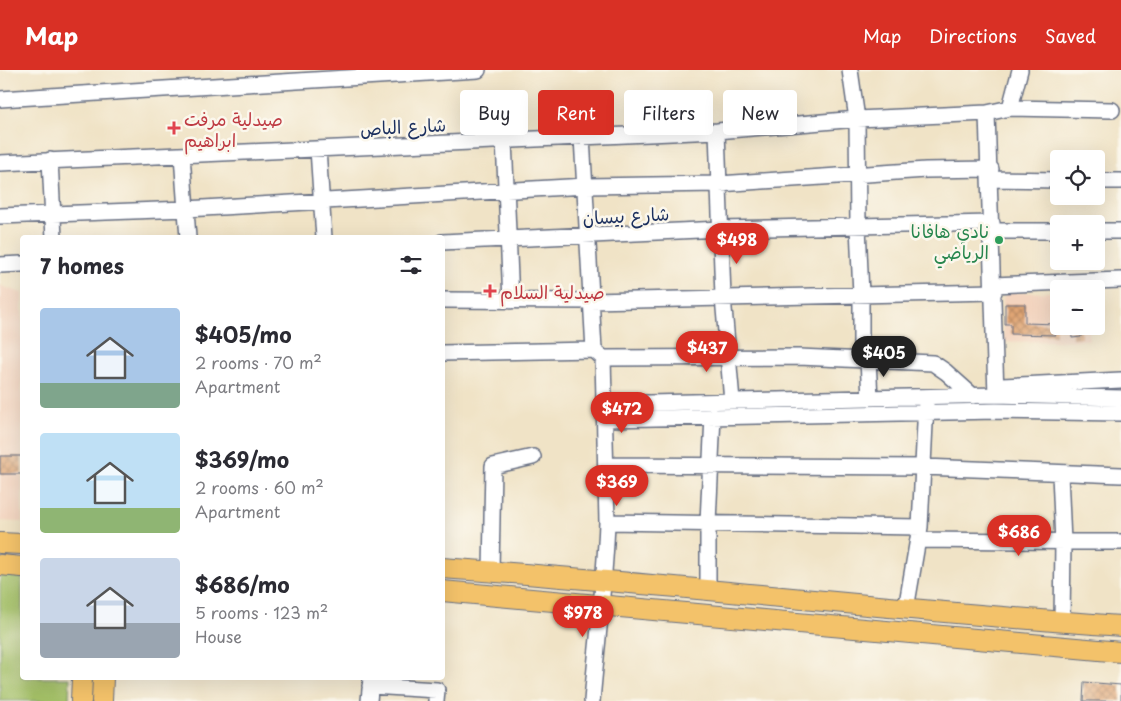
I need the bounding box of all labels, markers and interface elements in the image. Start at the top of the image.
text: Map [25,17,78,53]
text: Map [863,22,901,49]
text: Directions [929,22,1017,49]
text: Saved [1045,22,1096,49]
chip: Buy [460,90,528,135]
chip: Rent [538,90,614,135]
chip: Filters [624,90,713,135]
chip: New [723,90,797,135]
place label: صيدلية مرفت ابراهيم [184,105,283,155]
street label: شارع الباص [359,110,447,142]
marker: صيدلية مرفت ابراهيم [168,122,180,134]
map controls [1050,150,1105,335]
button: locate [1050,150,1105,205]
street label: شارع بيسان [582,199,670,231]
button: + [1050,215,1105,270]
place label: نادي هافانا الرياضي [911,217,989,269]
pin: $498 [707,222,767,265]
text: $498 [717,227,757,251]
marker: نادي هافانا الرياضي [993,234,1005,246]
text: 7 homes [40,249,124,281]
icon: filters [397,251,425,279]
place label: صيدلية السلام [500,278,605,307]
button: − [1050,280,1105,335]
marker: صيدلية السلام [484,285,496,297]
text: $405/mo [195,318,292,350]
icon: home [80,328,140,388]
pin: $437 [677,330,737,373]
text: $437 [687,335,727,359]
pin: $405 [854,336,914,378]
text: $405 [862,340,906,364]
text: 2 rooms · 70 m² [195,350,322,374]
text: Apartment [195,374,280,398]
pin: $472 [592,392,652,434]
text: $472 [602,396,642,420]
text: $369/mo [195,443,289,475]
icon: home [80,453,140,513]
pin: $369 [587,464,647,507]
text: $369 [596,469,638,493]
text: 2 rooms · 60 m² [195,475,324,499]
text: Apartment [195,499,280,523]
pin: $686 [989,514,1049,557]
text: $686 [998,519,1040,543]
text: $686/mo [195,568,290,600]
icon: home [80,578,140,638]
pin: $978 [553,596,613,638]
text: 5 rooms · 123 m² [195,600,328,624]
text: $978 [564,600,602,624]
text: House [195,624,242,648]

